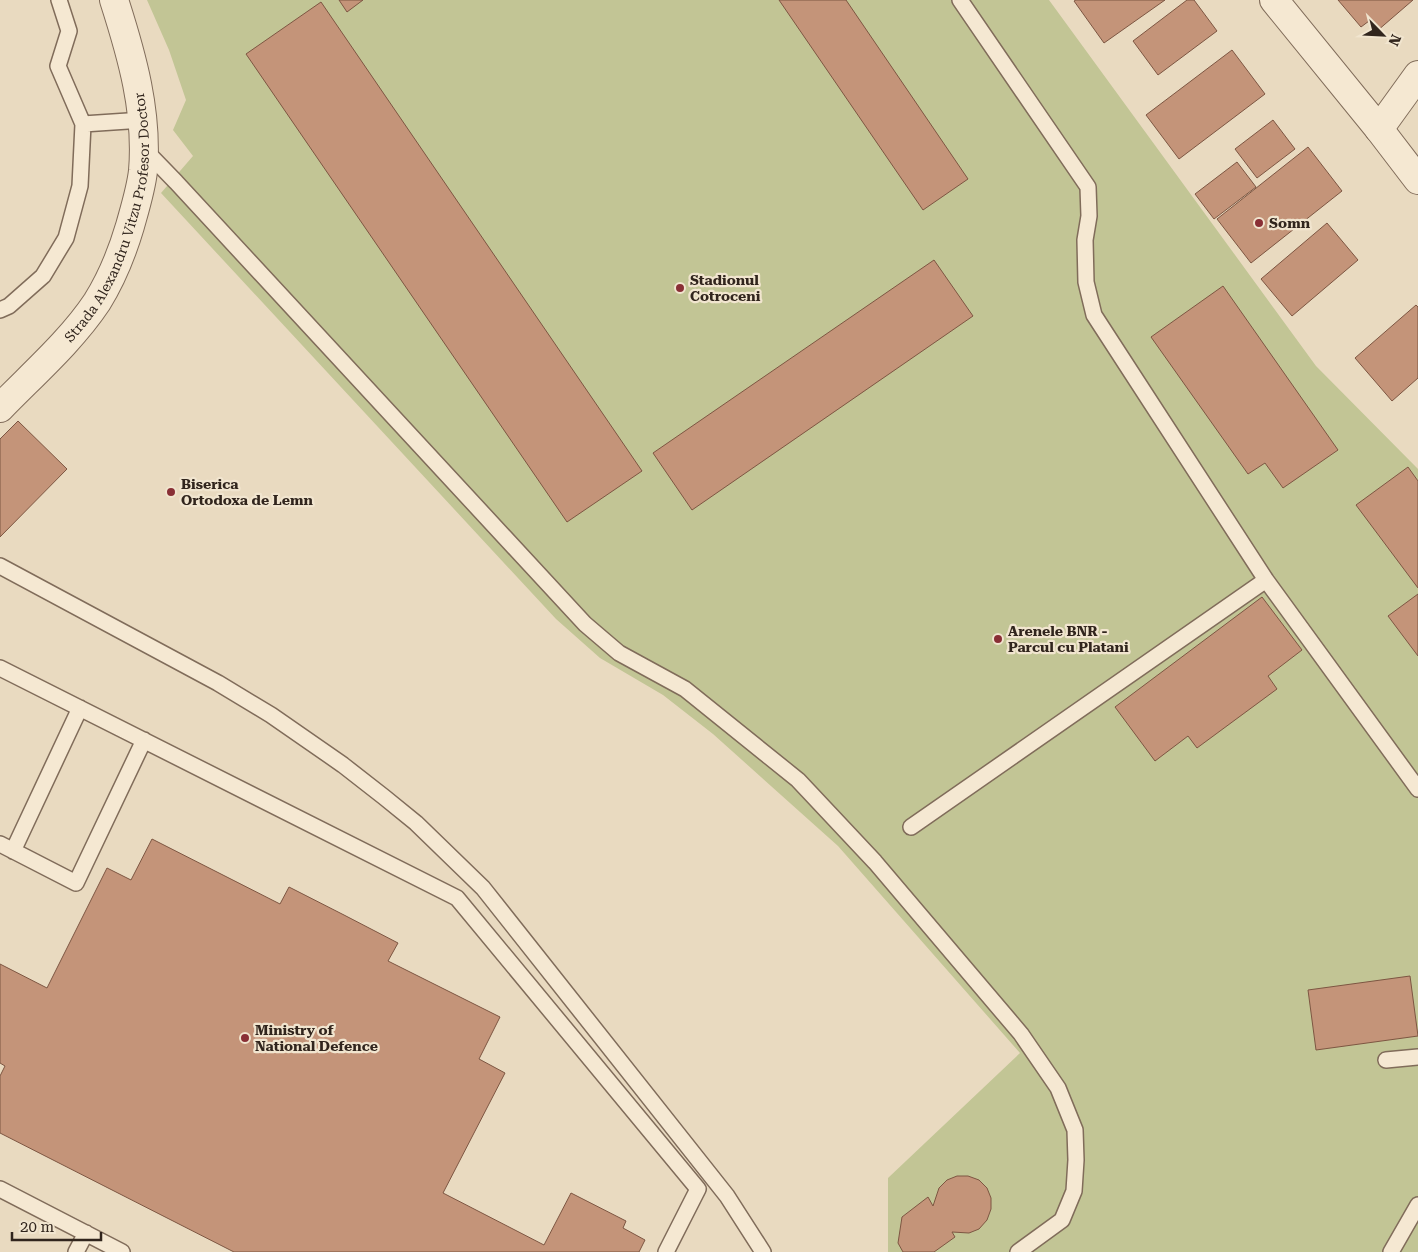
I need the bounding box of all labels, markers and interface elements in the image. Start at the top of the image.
north arrow [1358,10,1408,60]
text: N [1385,32,1404,49]
street label: Strada Alexandru Vitzu Profesor Doctor [61,91,152,345]
place label: Somn [1269,215,1311,231]
marker: Somn [1253,217,1265,229]
place label: Stadionul Cotroceni [690,272,761,304]
marker: Stadionul Cotroceni [674,282,686,294]
place label: Biserica Ortodoxa de Lemn [181,476,313,508]
marker: Biserica Ortodoxa de Lemn [165,486,177,498]
place label: Arenele BNR - Parcul cu Platani [1008,623,1129,655]
marker: Arenele BNR - Parcul cu Platani [992,633,1004,645]
place label: Ministry of National Defence [255,1022,378,1054]
marker: Ministry of National Defence [239,1032,251,1044]
scale bar [12,1210,101,1242]
text: 20 m [20,1218,55,1236]

